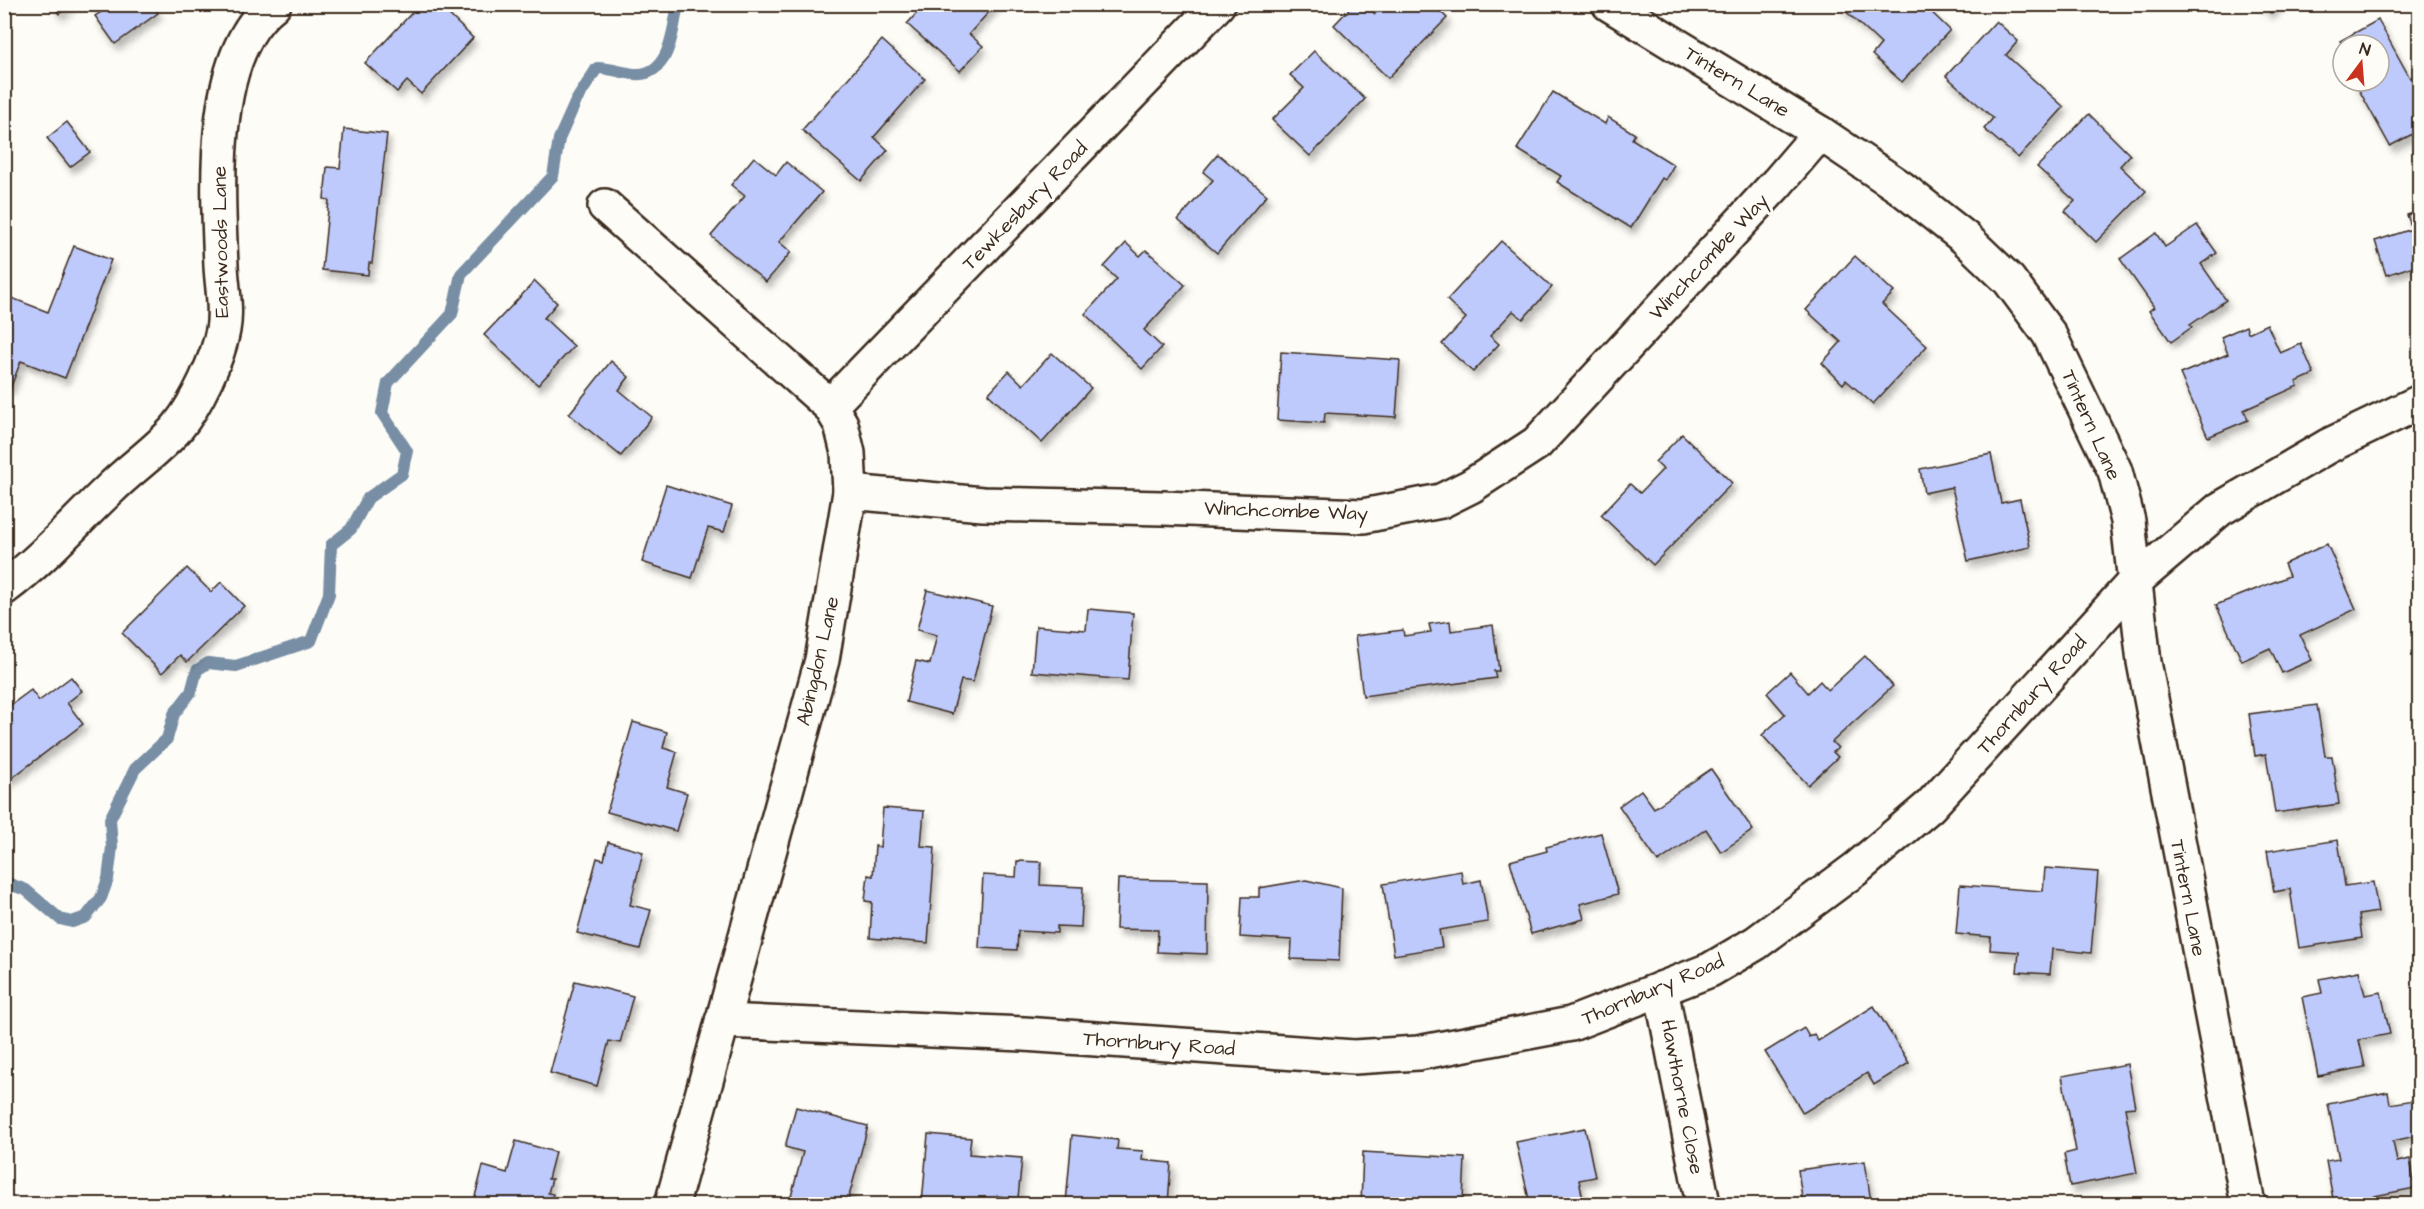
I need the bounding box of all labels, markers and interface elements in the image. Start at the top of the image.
north arrow [2331,33,2391,93]
text: N [2357,38,2373,61]
street label: Tintern Lane [1679,40,1795,125]
street label: Tewkesbury Road [956,135,1095,278]
street label: Eastwoods Lane [206,166,236,318]
street label: Winchcombe Way [1643,188,1776,327]
street label: Tintern Lane [2054,365,2128,485]
street label: Winchcombe Way [1204,494,1368,529]
street label: Abingdon Lane [790,594,847,729]
street label: Thornbury Road [1971,629,2094,762]
street label: Tintern Lane [2163,837,2213,959]
street label: Thornbury Road [1578,947,1729,1034]
street label: Hawthorne Close [1653,1017,1711,1177]
street label: Thornbury Road [1082,1025,1236,1064]

